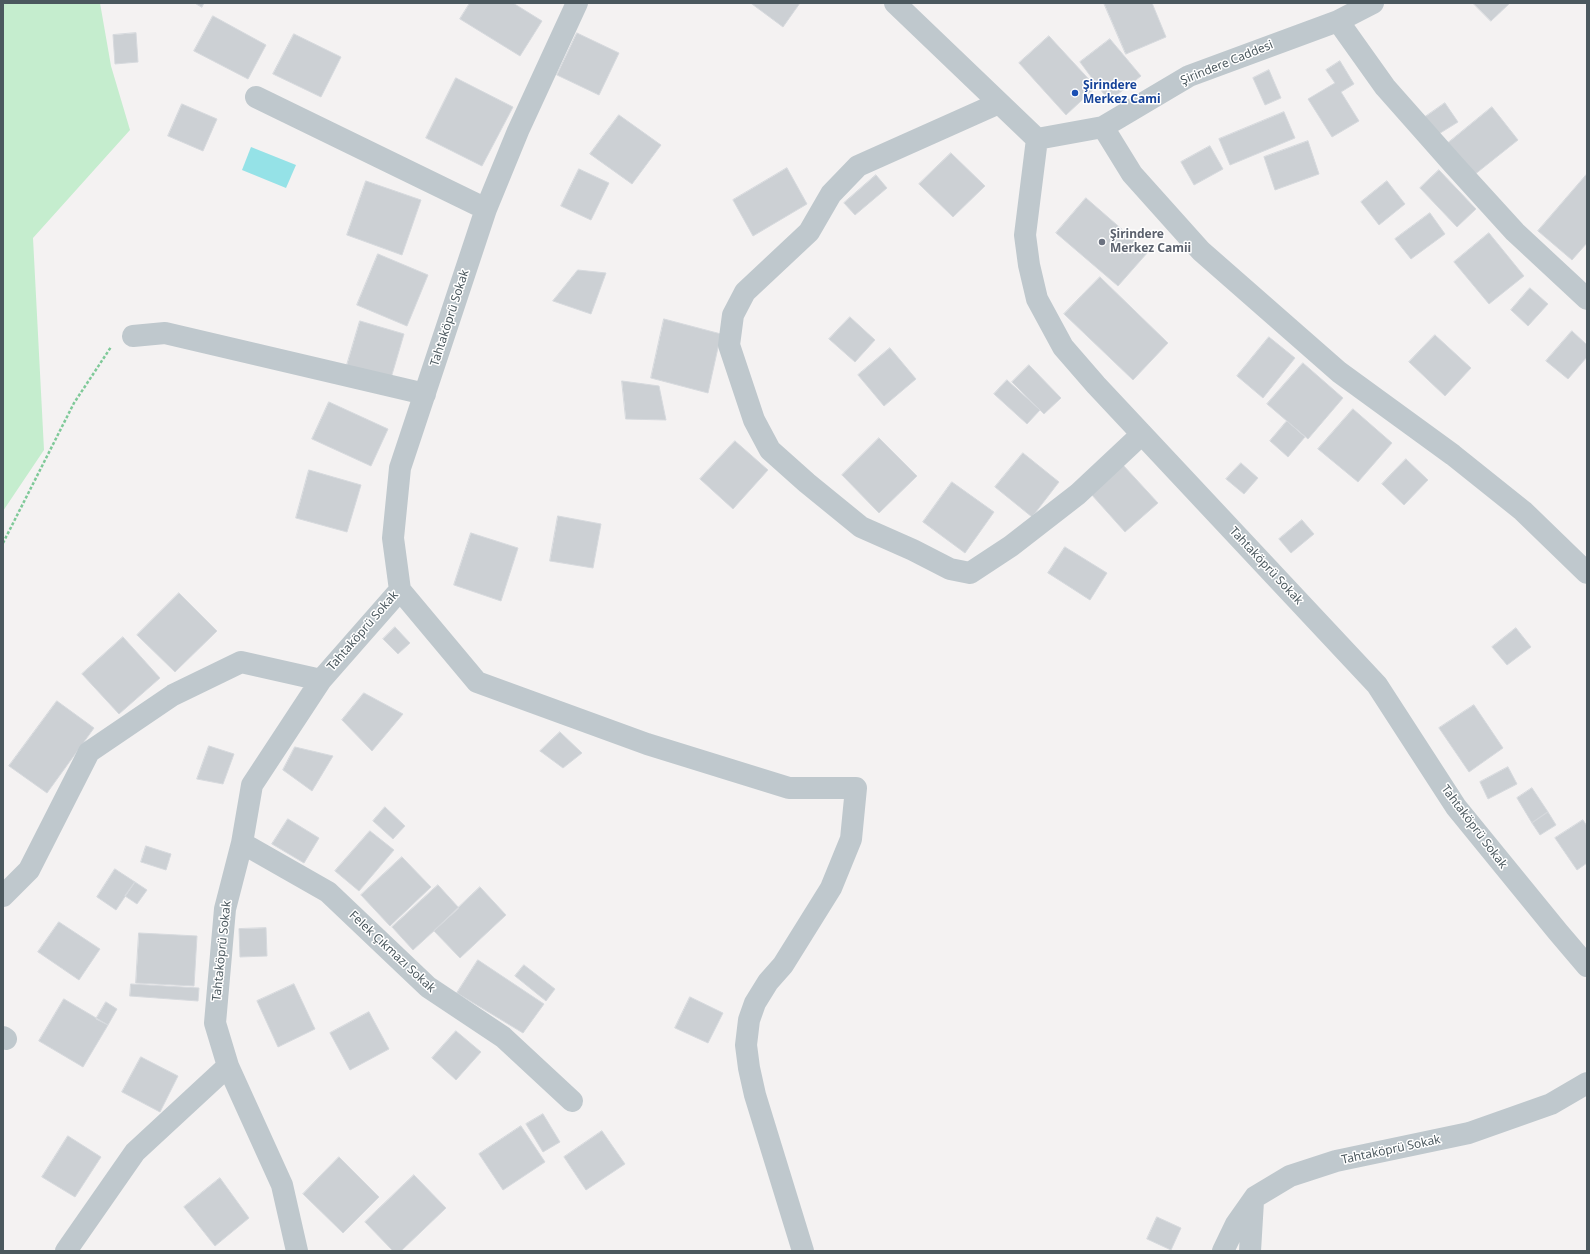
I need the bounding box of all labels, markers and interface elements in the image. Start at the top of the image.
street label: Şirindere Caddesi [1179,38,1275,88]
place label: Şirindere Merkez Cami [1083,79,1161,107]
marker: Şirindere Merkez Cami [1070,88,1080,98]
place label: Şirindere Merkez Camii [1110,228,1191,256]
marker: Şirindere Merkez Camii [1097,237,1107,247]
street label: Tahtaköprü Sokak [428,268,472,368]
street label: Tahtaköprü Sokak [1226,524,1306,608]
street label: Tahtaköprü Sokak [324,588,402,674]
street label: Tahtaköprü Sokak [1438,782,1510,872]
street label: Tahtaköprü Sokak [210,900,234,1002]
street label: Felek Çıkmazı Sokak [346,908,438,996]
street label: Tahtaköprü Sokak [1340,1132,1442,1168]

